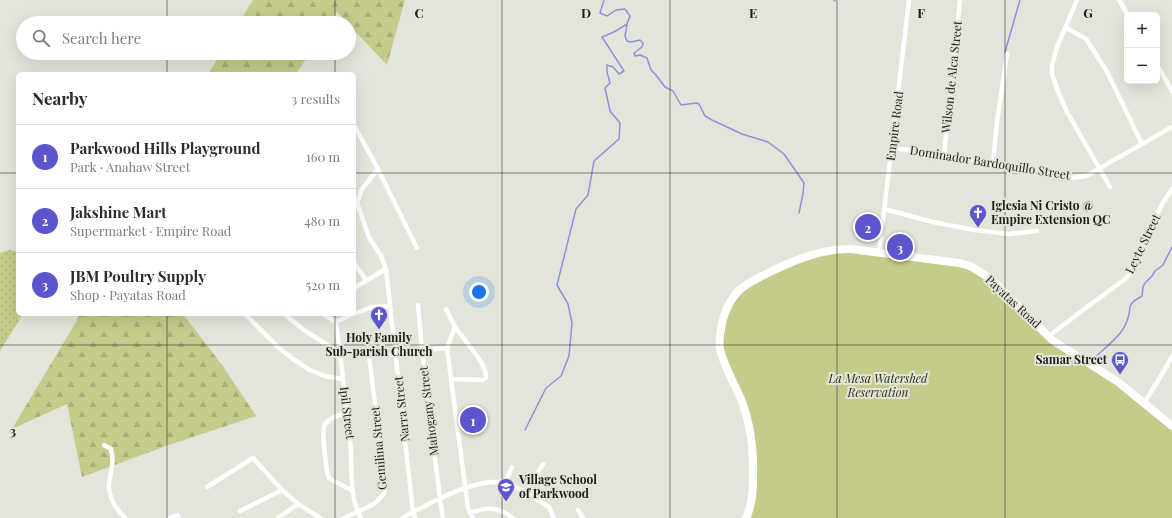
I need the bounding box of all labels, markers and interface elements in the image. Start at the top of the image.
text: C [414,4,424,21]
text: D [581,4,591,21]
text: E [749,4,757,21]
text: F [917,4,925,21]
text: G [1083,4,1093,21]
map controls [1124,12,1160,84]
button: + [1124,12,1160,48]
search box [16,16,356,60]
street label: Wilson de Alca Street [937,19,965,135]
icon: search [30,27,52,49]
text: Search here [62,28,141,48]
button: − [1124,48,1160,84]
text: Nearby [32,87,87,109]
text: 3 results [291,90,340,107]
street label: Empire Road [882,90,906,162]
text: Parkwood Hills Playground [70,138,260,158]
street label: Dominador Bardoquillo Street [909,141,1072,183]
text: 1 [43,148,47,165]
text: 160 m [306,148,340,165]
text: Park · Anahaw Street [70,158,190,175]
place label: Iglesia Ni Cristo @ Empire Extension QC [991,197,1111,227]
text: Jakshine Mart [70,202,167,222]
church icon: Iglesia Ni Cristo @ Empire Extension QC [968,203,988,228]
street label: Leyte Street [1121,210,1164,276]
text: 2 [42,212,48,229]
text: 480 m [304,212,340,229]
pin: 2 [855,212,881,242]
text: Supermarket · Empire Road [70,222,231,239]
pin: 3 [887,232,913,262]
text: JBM Poultry Supply [70,266,206,286]
street label: Payatas Road [982,271,1045,331]
text: 3 [42,276,48,293]
text: 520 m [306,276,340,293]
your location [469,282,489,302]
text: Shop · Payatas Road [70,286,186,303]
church icon: Holy Family Sub-parish Church [369,305,389,330]
place label: Holy Family Sub-parish Church [325,329,433,359]
bus stop icon: Samar Street [1110,350,1130,375]
place label: Samar Street [1036,351,1108,367]
street label: Mahogany Street [414,365,441,457]
park label: La Mesa Watershed Reservation [828,370,928,400]
street label: Narra Street [390,375,412,443]
street label: Ipil Street [337,386,359,441]
street label: Gemilina Street [366,405,390,491]
pin: 1 [460,405,486,435]
text: 3 [10,422,16,439]
place label: Village School of Parkwood [518,471,597,501]
school or university icon: Village School of Parkwood [496,477,516,502]

